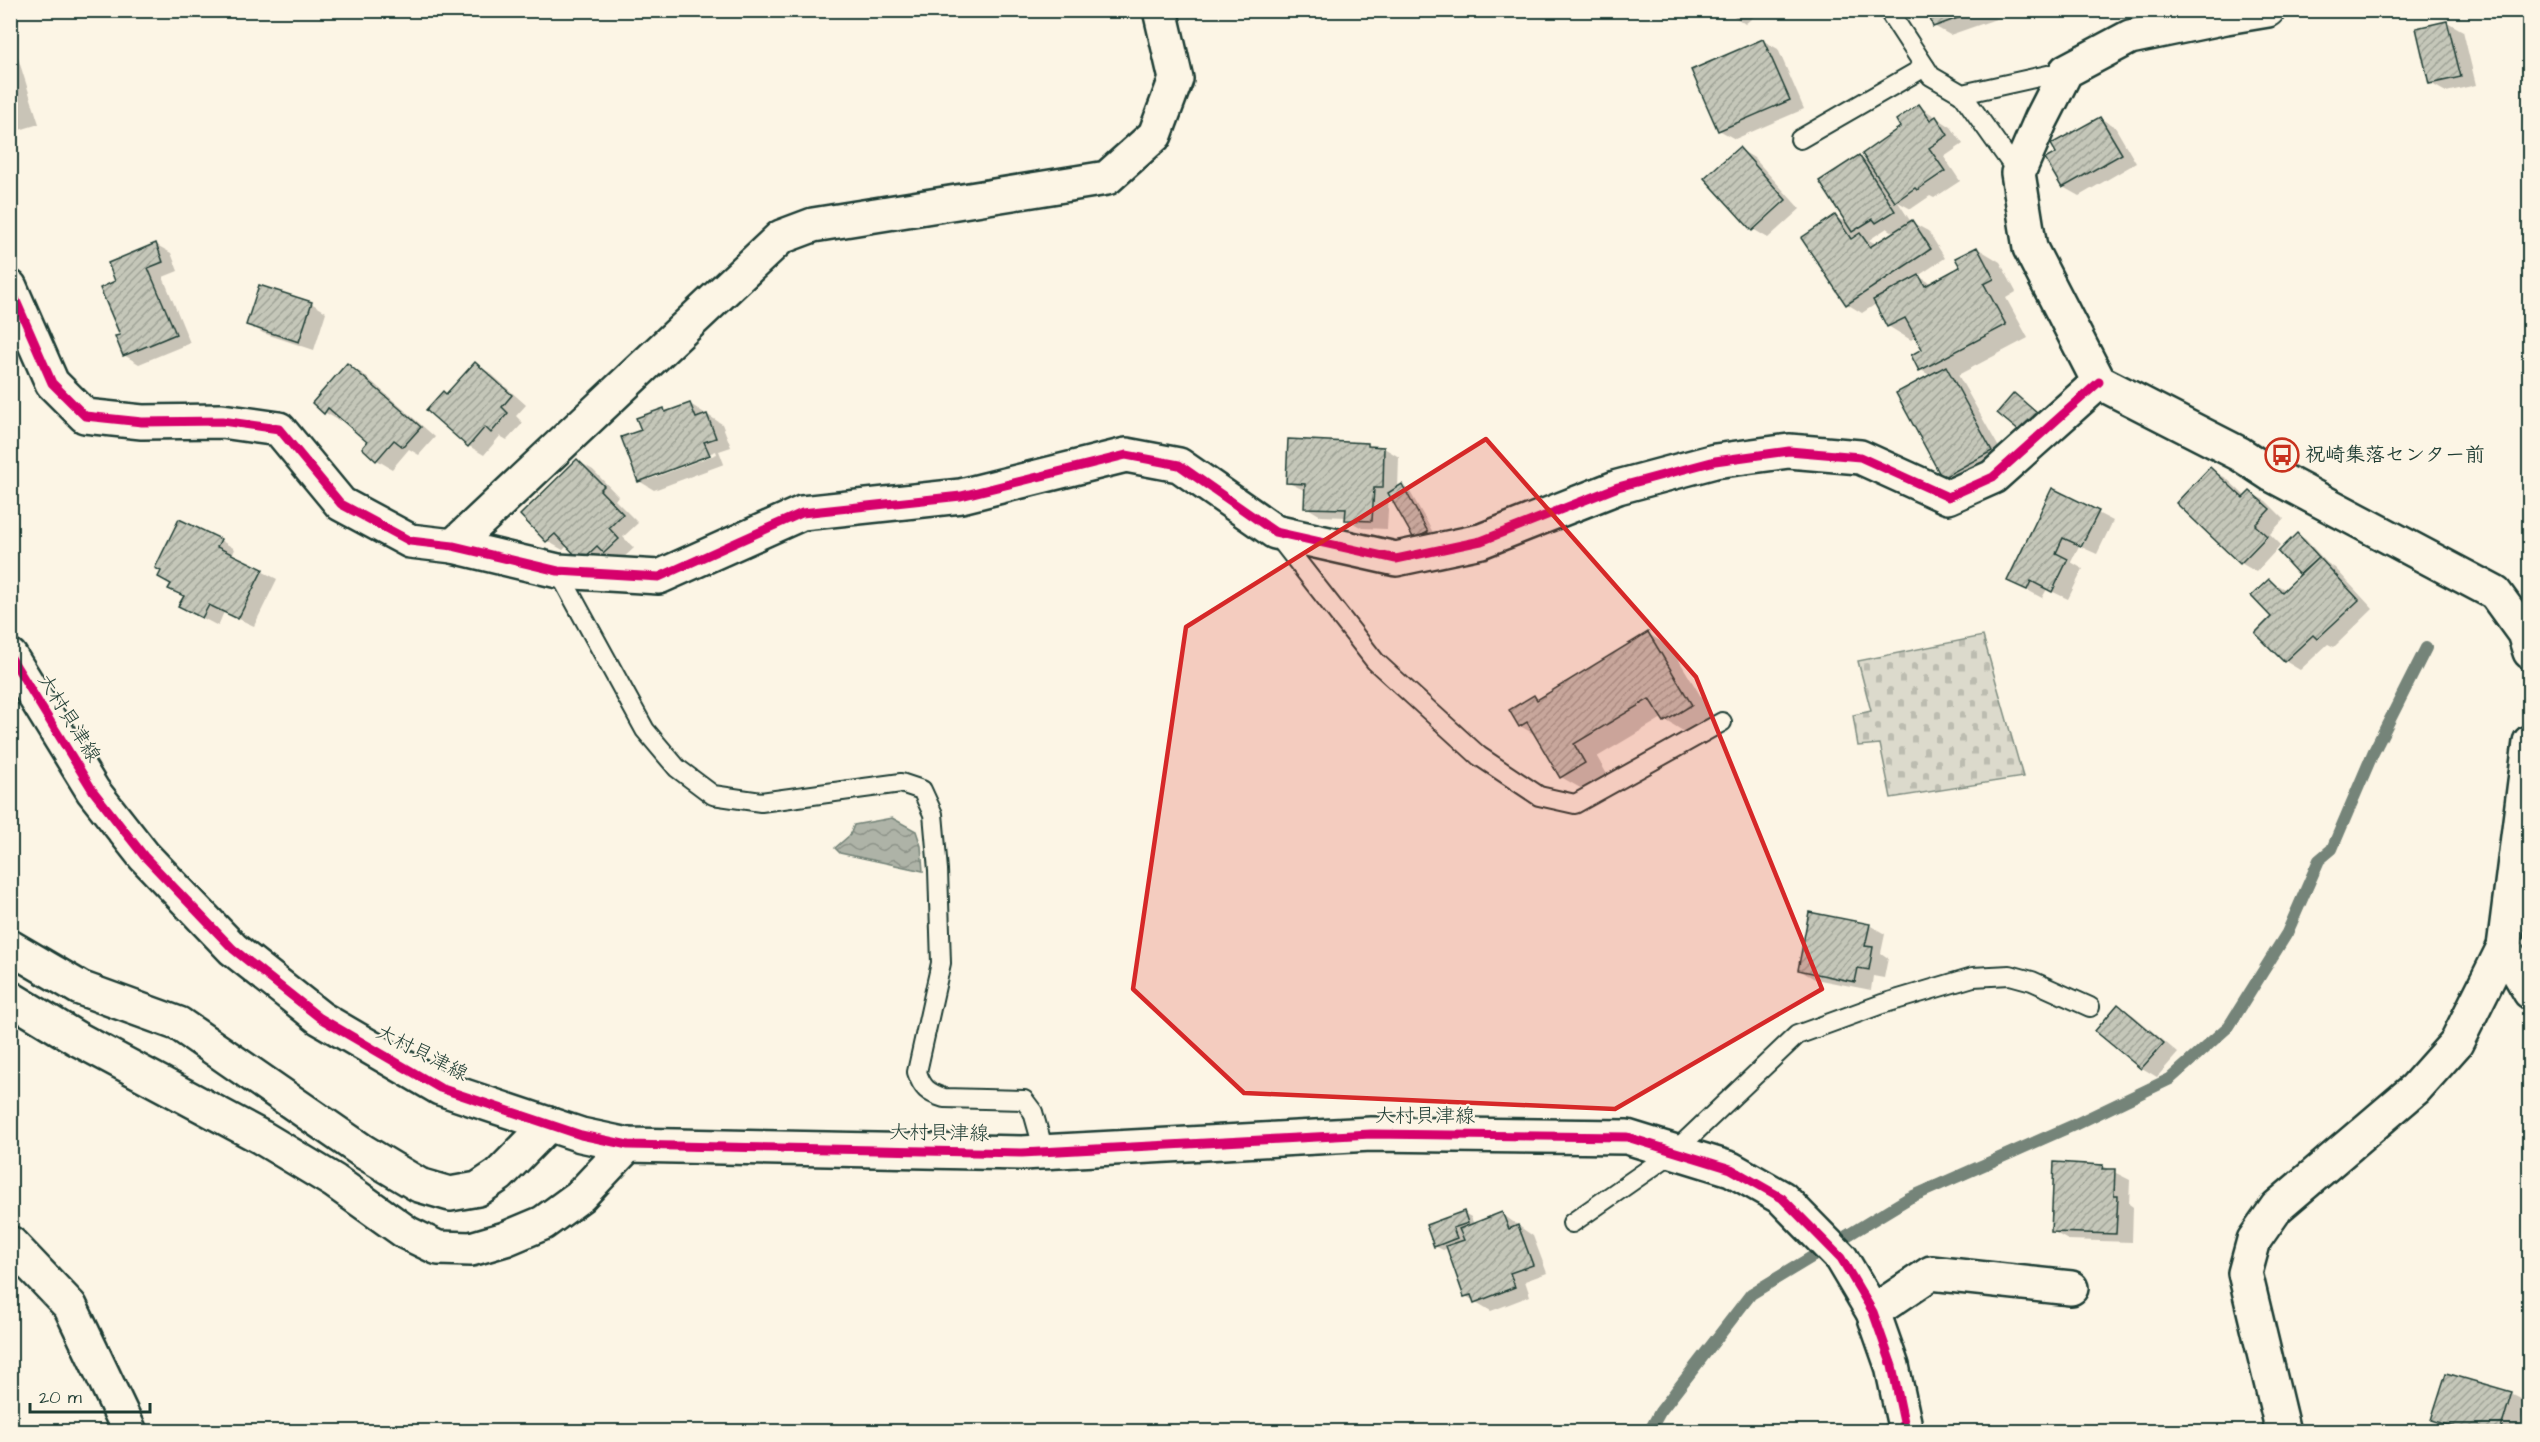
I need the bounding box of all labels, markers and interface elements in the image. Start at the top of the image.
bus stop icon: 祝崎集落センター前 [2264,437,2300,473]
place label: 祝崎集落センター前 [2305,441,2485,469]
street label: 大村貝津線 [31,668,107,768]
street label: 大村貝津線 [371,1018,473,1088]
street label: 大村貝津線 [1375,1102,1475,1130]
street label: 大村貝津線 [889,1118,989,1148]
scale bar [30,1376,150,1414]
text: 20 m [39,1385,82,1410]

